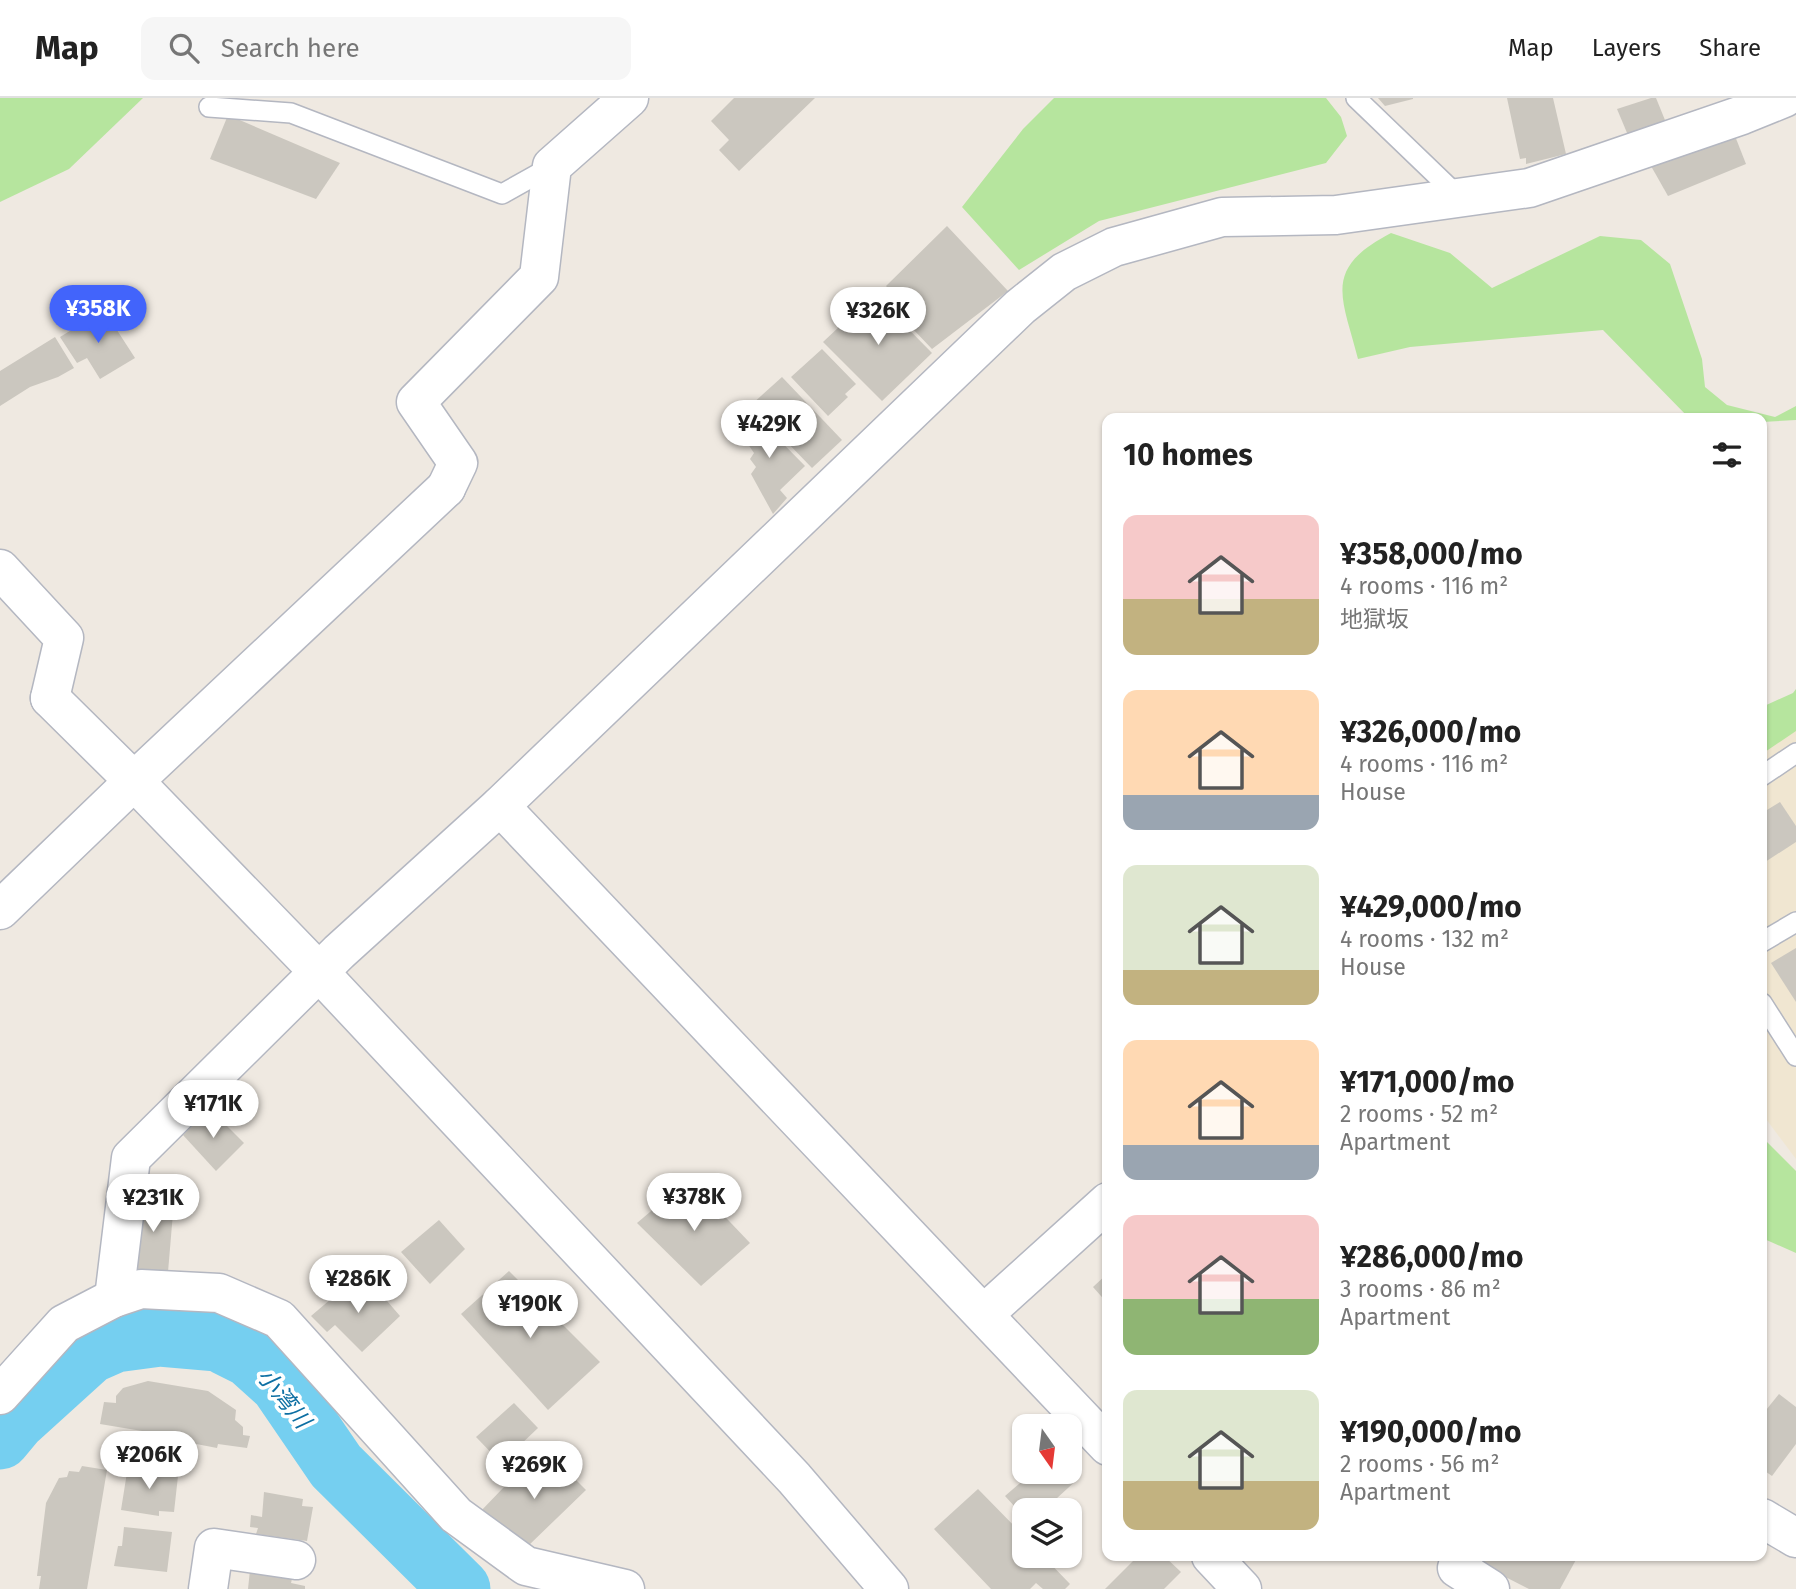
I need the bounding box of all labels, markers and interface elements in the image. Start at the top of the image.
search box [141,17,631,80]
text: Map [35,28,99,68]
icon: search [165,29,203,67]
text: Search here [221,33,360,64]
text: Map [1508,34,1554,62]
text: Layers [1592,34,1661,62]
text: Share [1699,34,1761,62]
pin: ¥358K [49,286,147,345]
pin: ¥326K [829,288,927,347]
text: ¥358K [66,294,130,322]
text: ¥326K [846,296,910,324]
pin: ¥429K [720,400,818,460]
text: ¥429K [737,409,801,437]
icon: filters [1708,436,1746,474]
text: 10 homes [1123,437,1253,473]
text: ¥358,000/mo [1340,536,1523,572]
icon: home [1179,543,1263,627]
text: 4 rooms · 116 m² [1340,572,1508,600]
text: 地獄坂 [1340,605,1409,633]
text: ¥326,000/mo [1340,714,1521,750]
icon: home [1179,718,1263,802]
text: 4 rooms · 116 m² [1340,750,1508,778]
text: House [1340,778,1406,806]
text: ¥429,000/mo [1340,889,1522,925]
icon: home [1179,893,1263,977]
text: 4 rooms · 132 m² [1340,925,1509,953]
text: House [1340,953,1406,981]
text: ¥171,000/mo [1340,1064,1515,1100]
icon: home [1179,1068,1263,1152]
pin: ¥171K [164,1080,262,1140]
text: ¥171K [184,1089,242,1117]
text: 2 rooms · 52 m² [1340,1100,1498,1128]
text: Apartment [1340,1128,1450,1156]
pin: ¥231K [104,1174,202,1234]
pin: ¥378K [645,1174,743,1233]
text: ¥378K [663,1182,725,1210]
text: ¥231K [122,1183,184,1211]
text: ¥286,000/mo [1340,1239,1523,1275]
icon: home [1179,1243,1263,1327]
pin: ¥286K [309,1256,407,1315]
text: ¥286K [325,1264,391,1292]
text: 3 rooms · 86 m² [1340,1275,1501,1303]
pin: ¥190K [481,1280,579,1340]
text: ¥190K [498,1289,562,1317]
text: Apartment [1340,1303,1450,1331]
water label: 小湾川 [251,1362,318,1436]
north arrow [1012,1414,1082,1484]
map controls [1012,1414,1082,1568]
text: ¥190,000/mo [1340,1414,1521,1450]
icon: home [1179,1418,1263,1502]
pin: ¥206K [100,1432,198,1491]
text: ¥206K [116,1440,182,1468]
pin: ¥269K [485,1442,583,1501]
text: ¥269K [502,1450,566,1478]
text: 2 rooms · 56 m² [1340,1450,1499,1478]
text: Apartment [1340,1478,1450,1506]
button: layers [1012,1498,1082,1568]

